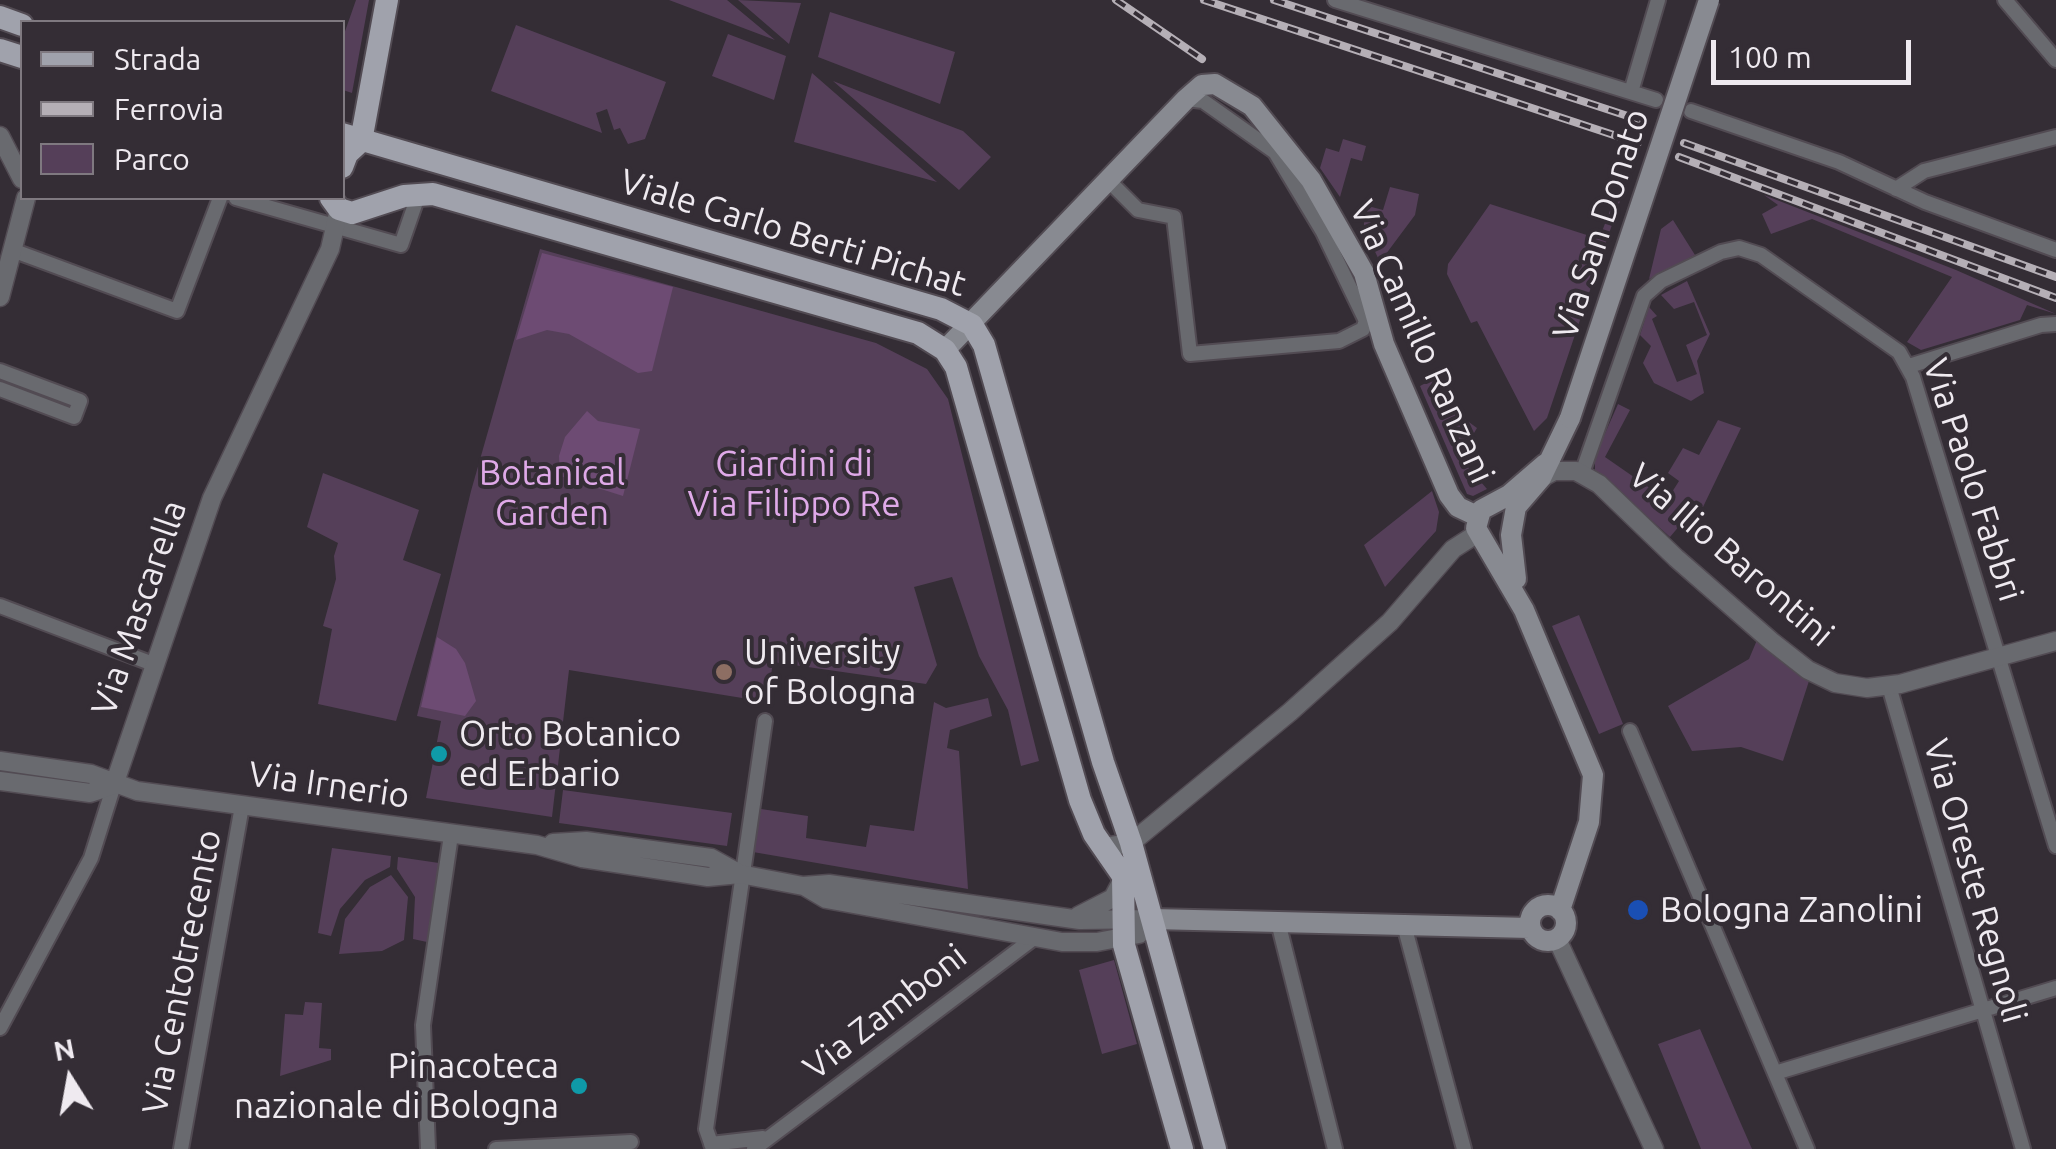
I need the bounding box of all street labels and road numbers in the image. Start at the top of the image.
street label: Via San Donato [1544,104,1658,344]
street label: Viale Carlo Berti Pichat [615,160,971,306]
street label: Via Camillo Ranzani [1341,194,1503,490]
street label: Via Paolo Fabbri [1914,353,2032,607]
street label: Via Ilio Barontini [1620,455,1842,655]
street label: Via Mascarella [83,495,195,721]
street label: Via Oreste Regnoli [1914,734,2036,1028]
street label: Via Irnerio [246,753,412,817]
street label: Via Centotrecento [134,826,230,1118]
street label: Via Zamboni [795,935,975,1089]

